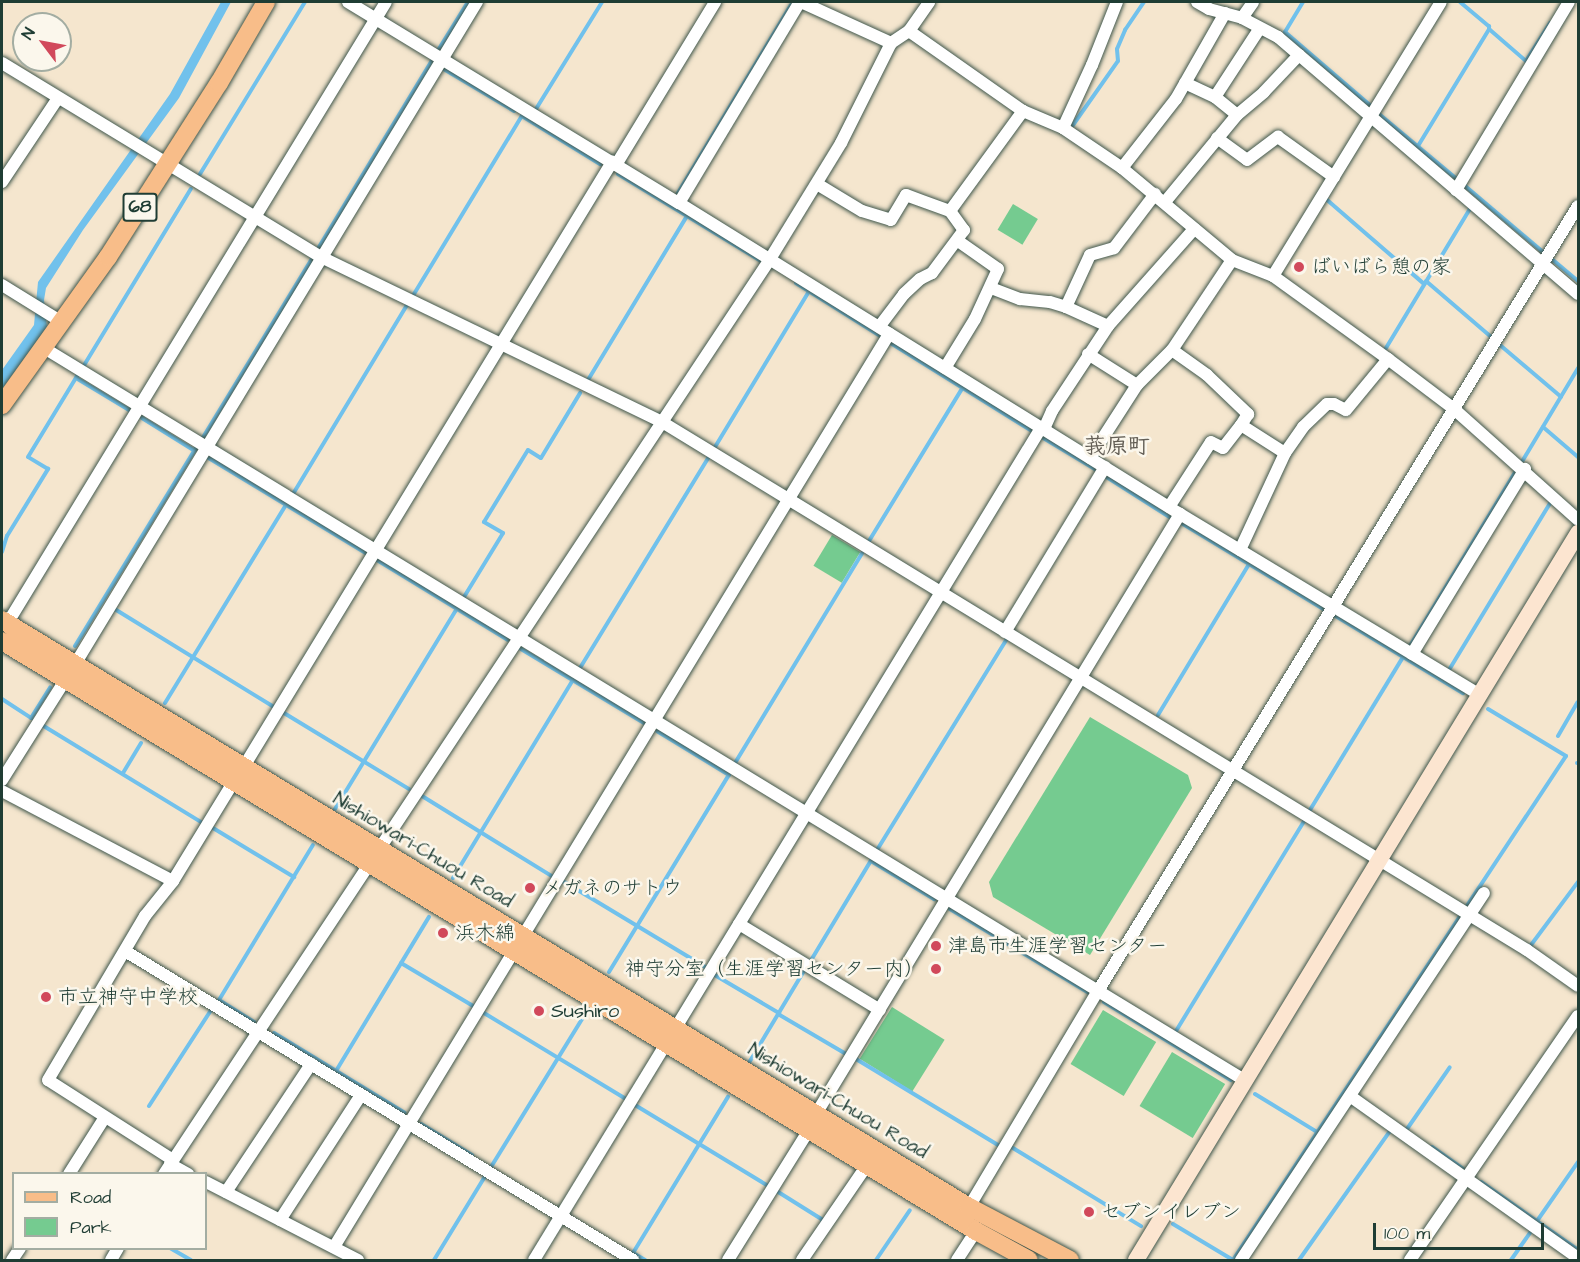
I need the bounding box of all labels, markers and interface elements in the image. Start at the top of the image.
north arrow [12,12,72,72]
text: N [16,23,40,44]
road number: 68 [122,192,158,222]
place label: ばいばら憩の家 [1311,255,1451,279]
marker: ばいばら憩の家 [1292,260,1306,274]
district label: 莪原町 [1084,434,1150,460]
street label: Nishiowari-Chuou Road [329,787,517,913]
place label: メガネのサトウ [542,876,682,900]
marker: メガネのサトウ [523,881,537,895]
place label: 浜木綿 [455,921,515,945]
marker: 浜木綿 [436,926,450,940]
place label: 津島市生涯学習センター [948,934,1168,958]
marker: 津島市生涯学習センター [929,939,943,953]
place label: 神守分室（生涯学習センター内） [624,957,924,981]
marker: 神守分室（生涯学習センター内） [929,962,943,976]
place label: 市立神守中学校 [58,985,198,1009]
marker: 市立神守中学校 [39,990,53,1004]
place label: Sushiro [551,999,619,1023]
marker: Sushiro [532,1004,546,1018]
street label: Nishiowari-Chuou Road [744,1038,932,1164]
legend [12,1172,207,1250]
text: Road [70,1185,111,1210]
place label: セブンイレブン [1101,1200,1241,1224]
marker: セブンイレブン [1082,1205,1096,1219]
scale bar [1376,1211,1547,1249]
text: Park [70,1215,112,1240]
text: 100 m [1384,1221,1430,1246]

